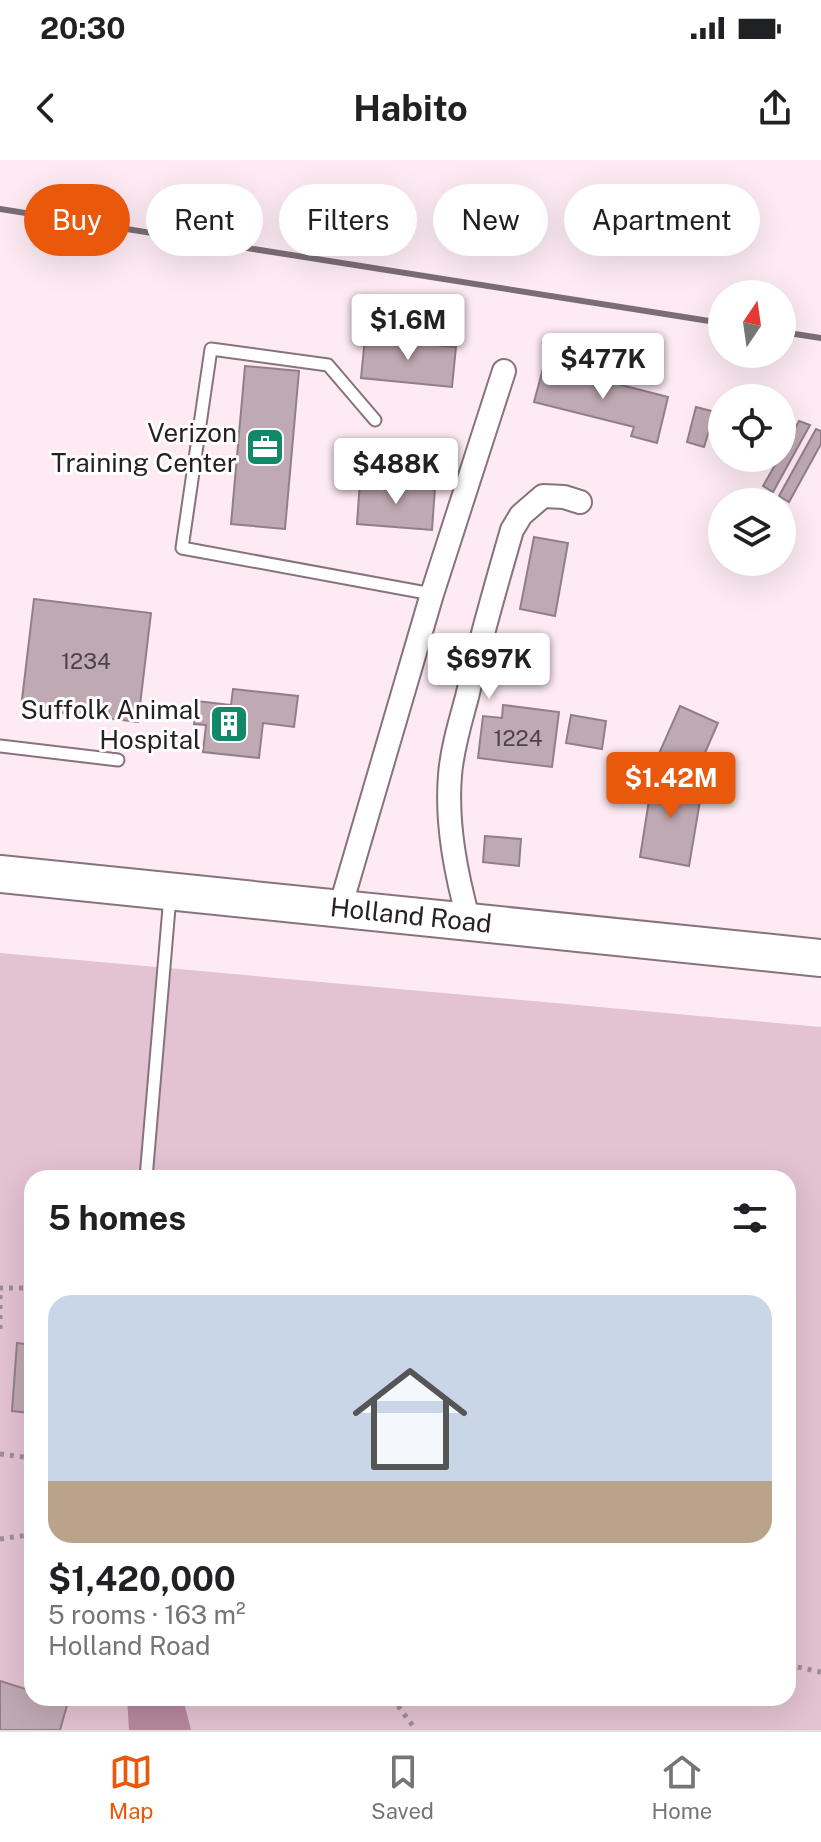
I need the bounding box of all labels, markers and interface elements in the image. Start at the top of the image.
text: 20:30 [40,10,126,46]
icon: back [24,86,68,130]
icon: share [753,86,797,130]
text: Habito [353,87,468,129]
chip: Buy [24,184,130,256]
chip: Rent [146,184,263,256]
chip: Filters [279,184,417,256]
chip: New [433,184,548,256]
chip: Apartment [564,184,760,256]
north arrow [708,280,796,368]
map controls [708,280,796,576]
pin: $1.6M [352,294,464,362]
text: $1.6M [370,304,446,335]
pin: $477K [547,333,659,401]
text: $477K [560,343,646,374]
button: locate [708,384,796,472]
place label: Verizon Training Center [51,417,237,478]
office icon: Verizon Training Center [244,426,286,468]
pin: $488K [340,438,452,506]
text: $488K [352,448,440,479]
button: layers [708,488,796,576]
pin: $697K [433,633,545,701]
text: $697K [446,643,532,674]
house number: 1234 [61,648,111,674]
place label: Suffolk Animal Hospital [21,694,201,755]
building icon: Suffolk Animal Hospital [208,703,250,745]
house number: 1224 [493,725,543,751]
pin: $1.42M [606,752,736,820]
text: $1.42M [624,762,718,793]
street label: Holland Road [329,891,493,939]
icon: filters [728,1196,772,1240]
text: 5 homes [48,1198,186,1238]
icon: home [338,1347,482,1491]
text: $1,420,000 [48,1559,236,1599]
text: 5 rooms · 163 m² [48,1599,246,1630]
text: Holland Road [48,1630,210,1661]
tab: Map [109,1750,153,1824]
tab: Saved [371,1750,434,1824]
tab: Home [652,1750,712,1824]

